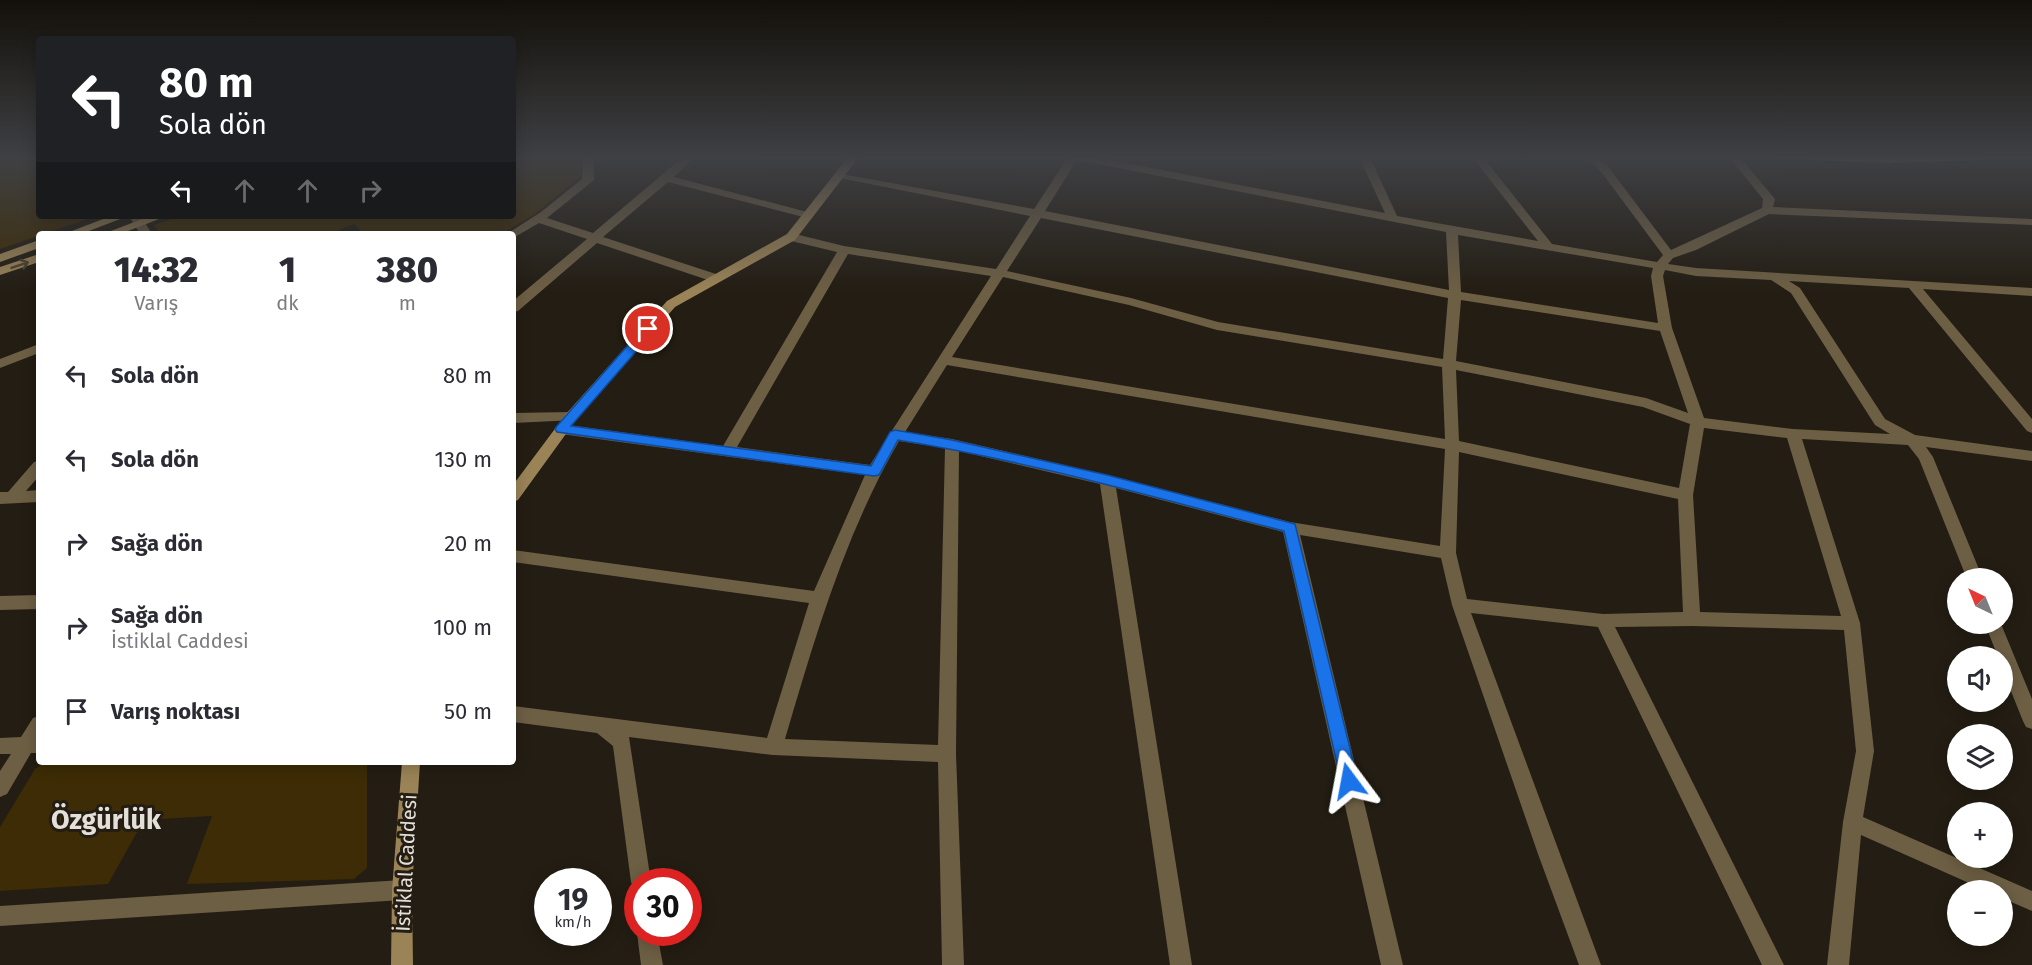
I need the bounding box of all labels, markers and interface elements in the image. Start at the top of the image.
text: 80 m [159,58,253,108]
icon: left [60,60,138,138]
text: Sola dön [159,109,267,141]
icon: left [165,174,198,207]
icon: ahead [228,174,261,207]
icon: ahead [291,174,324,207]
icon: right [354,174,387,207]
text: 14:32 [114,248,198,292]
text: 1 [279,248,296,292]
text: 380 [376,248,438,292]
one-way arrow [10,258,28,269]
text: Varış [134,291,178,315]
text: dk [276,291,299,315]
text: m [399,291,416,315]
pin [622,303,673,354]
icon: arrive [631,312,664,345]
icon: left [60,359,93,392]
text: Sola dön [111,362,199,389]
text: 80 m [443,362,492,389]
icon: left [60,443,93,476]
text: Sola dön [111,446,199,473]
text: 130 m [435,446,492,473]
icon: right [60,527,93,560]
text: Sağa dön [111,530,203,557]
text: 20 m [444,530,492,557]
north arrow [1947,568,2013,634]
map controls [1947,568,2013,946]
text: Sağa dön [111,602,203,629]
icon: right [60,611,93,644]
text: 100 m [433,614,492,641]
text: İstiklal Caddesi [111,629,249,653]
button: sound [1947,646,2013,712]
icon: arrive [60,695,93,728]
text: Varış noktası [111,698,240,725]
text: 50 m [444,698,492,725]
button: layers [1947,724,2013,790]
position arrow [1317,749,1381,813]
street label: İstiklal Caddesi [390,794,422,932]
button: + [1947,802,2013,868]
district label: Özgürlük [51,803,162,836]
speed limit sign: 30 [624,868,702,946]
button: − [1947,880,2013,946]
text: 19 [558,882,588,918]
text: km/h [554,913,592,931]

